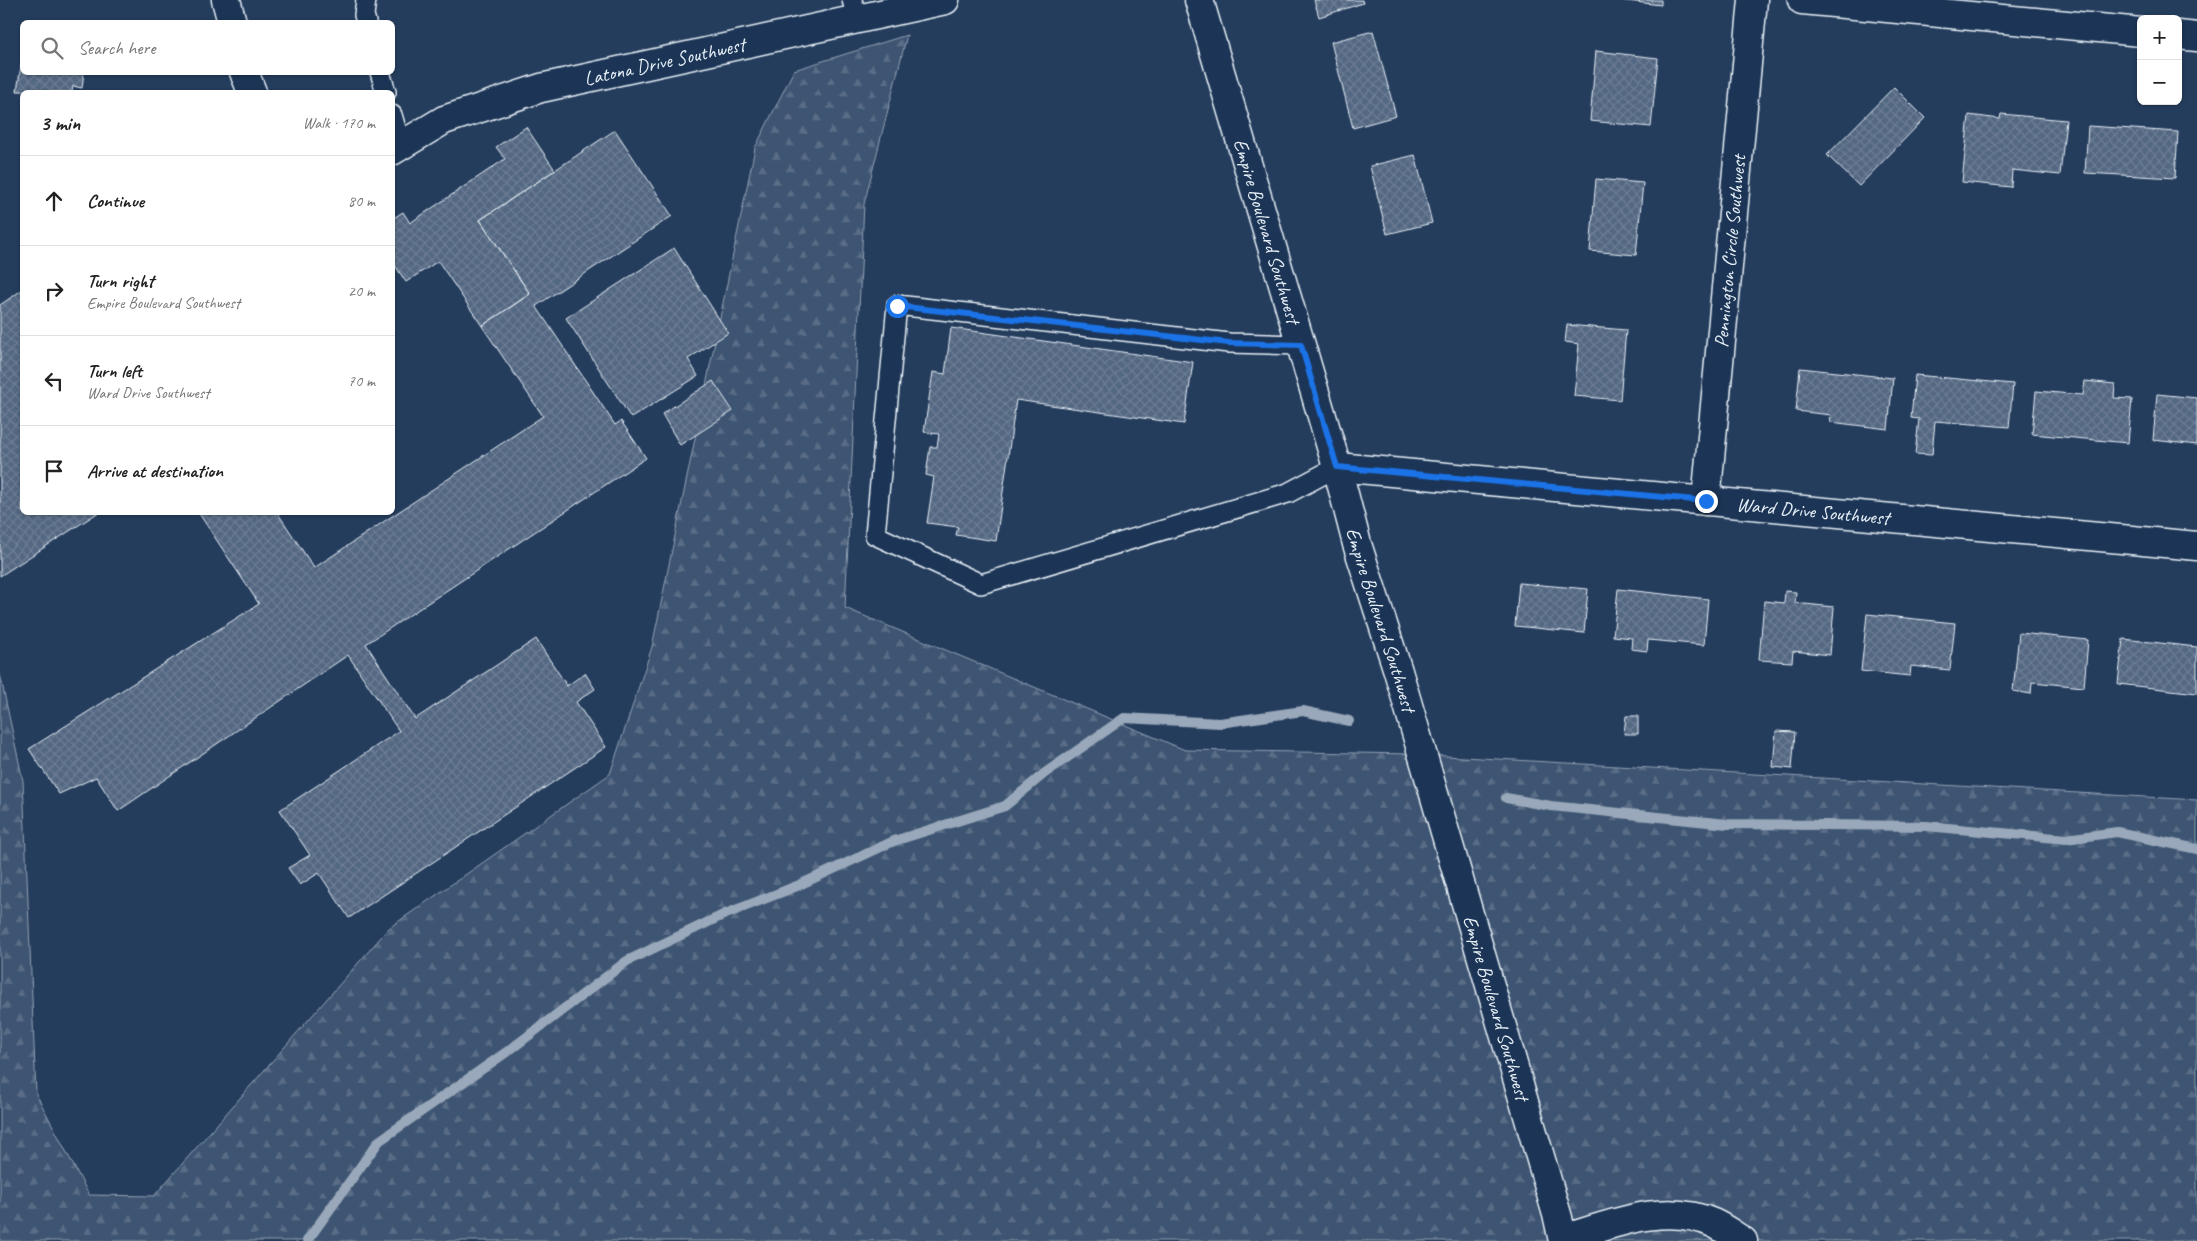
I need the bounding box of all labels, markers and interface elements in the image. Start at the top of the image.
map controls [2137,15,2182,105]
button: + [2137,15,2182,60]
search box [20,20,395,75]
street label: Latona Drive Southwest [582,31,751,91]
icon: search [38,34,66,62]
text: Search here [78,36,155,60]
button: − [2137,60,2182,105]
text: 3 min [40,110,80,136]
text: Walk · 170 m [303,113,375,133]
street label: Empire Boulevard Southwest [1228,136,1307,330]
street label: Pennington Circle Southwest [1708,151,1752,348]
icon: ahead [40,187,68,215]
text: Continue [87,189,144,213]
text: 80 m [348,191,375,211]
text: Turn right [87,269,154,293]
icon: right [40,277,68,305]
text: 20 m [348,281,375,301]
text: Empire Boulevard Southwest [87,293,240,313]
route start [886,295,909,318]
text: Turn left [87,359,142,383]
icon: left [40,367,68,395]
text: 70 m [348,371,375,391]
text: Ward Drive Southwest [87,383,209,403]
icon: arrive [40,457,68,485]
text: Arrive at destination [87,459,223,483]
route end [1695,490,1718,513]
street label: Ward Drive Southwest [1736,492,1894,531]
street label: Empire Boulevard Southwest [1340,525,1422,718]
street label: Empire Boulevard Southwest [1457,913,1536,1107]

